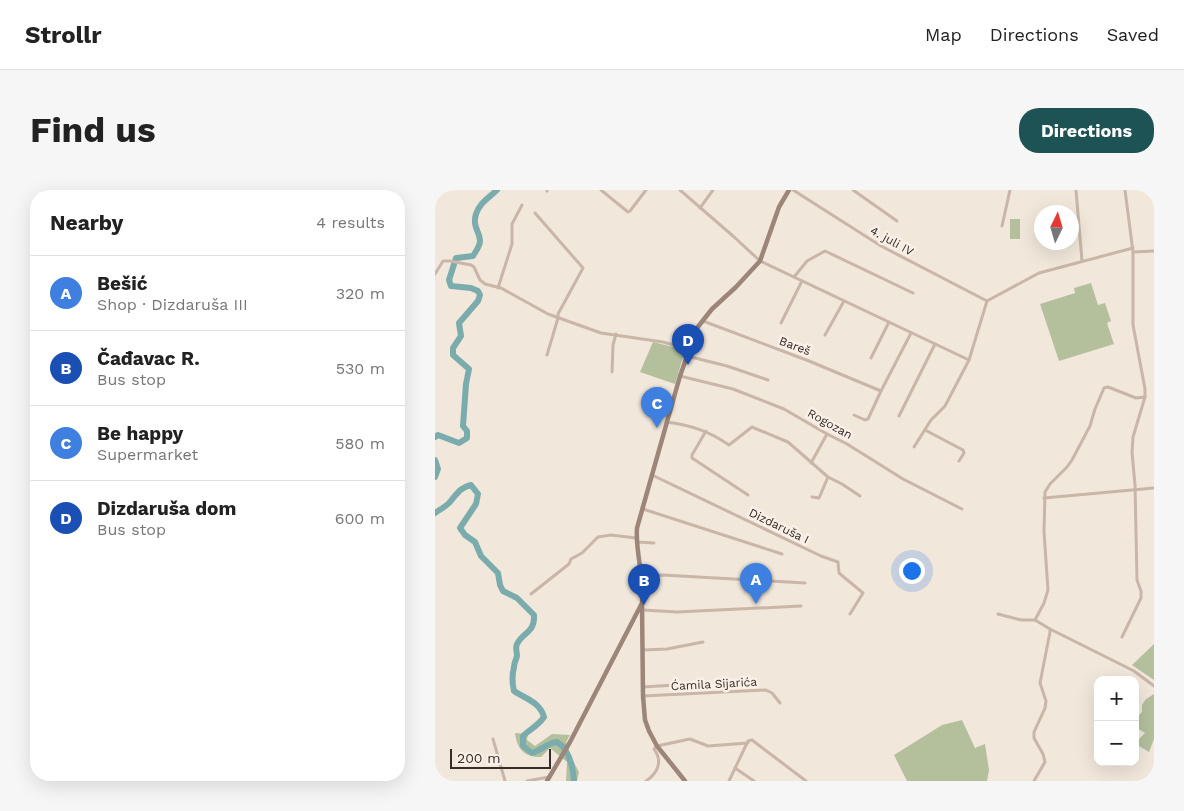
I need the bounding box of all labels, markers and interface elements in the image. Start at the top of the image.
text: Strollr [25,21,102,49]
text: Map [925,24,962,45]
text: Directions [990,24,1079,45]
text: Saved [1107,24,1159,45]
button: Directions [1019,108,1154,153]
text: Find us [30,109,156,151]
north arrow [1034,205,1079,250]
text: Nearby [50,210,123,235]
text: 4 results [316,213,385,232]
street label: 4. juli IV [868,223,916,259]
text: Bešić [97,272,147,295]
text: A [61,284,71,303]
text: 320 m [336,284,385,303]
text: Shop · Dizdaruša III [97,295,248,314]
pin: D [672,324,704,365]
street label: Bareš [777,334,813,358]
text: Čađavac R. [97,347,200,370]
text: B [61,359,71,378]
text: 530 m [336,359,385,378]
text: Bus stop [97,370,166,389]
pin: C [641,387,673,428]
street label: Rogozan [805,406,855,442]
text: Be happy [97,422,183,445]
text: C [61,434,71,453]
text: 580 m [335,434,385,453]
text: Supermarket [97,445,198,464]
text: Dizdaruša dom [97,497,236,520]
street label: Dizdaruša I [747,505,811,547]
text: D [60,509,72,528]
text: 600 m [335,509,385,528]
text: Bus stop [97,520,166,539]
your location [899,558,925,584]
pin: A [740,563,772,604]
pin: B [628,564,660,605]
street label: Ćamila Sijarića [671,675,758,693]
map controls [1094,676,1139,766]
button: + [1094,676,1139,721]
button: − [1094,721,1139,766]
scale bar [450,746,551,769]
text: 200 m [457,750,501,766]

